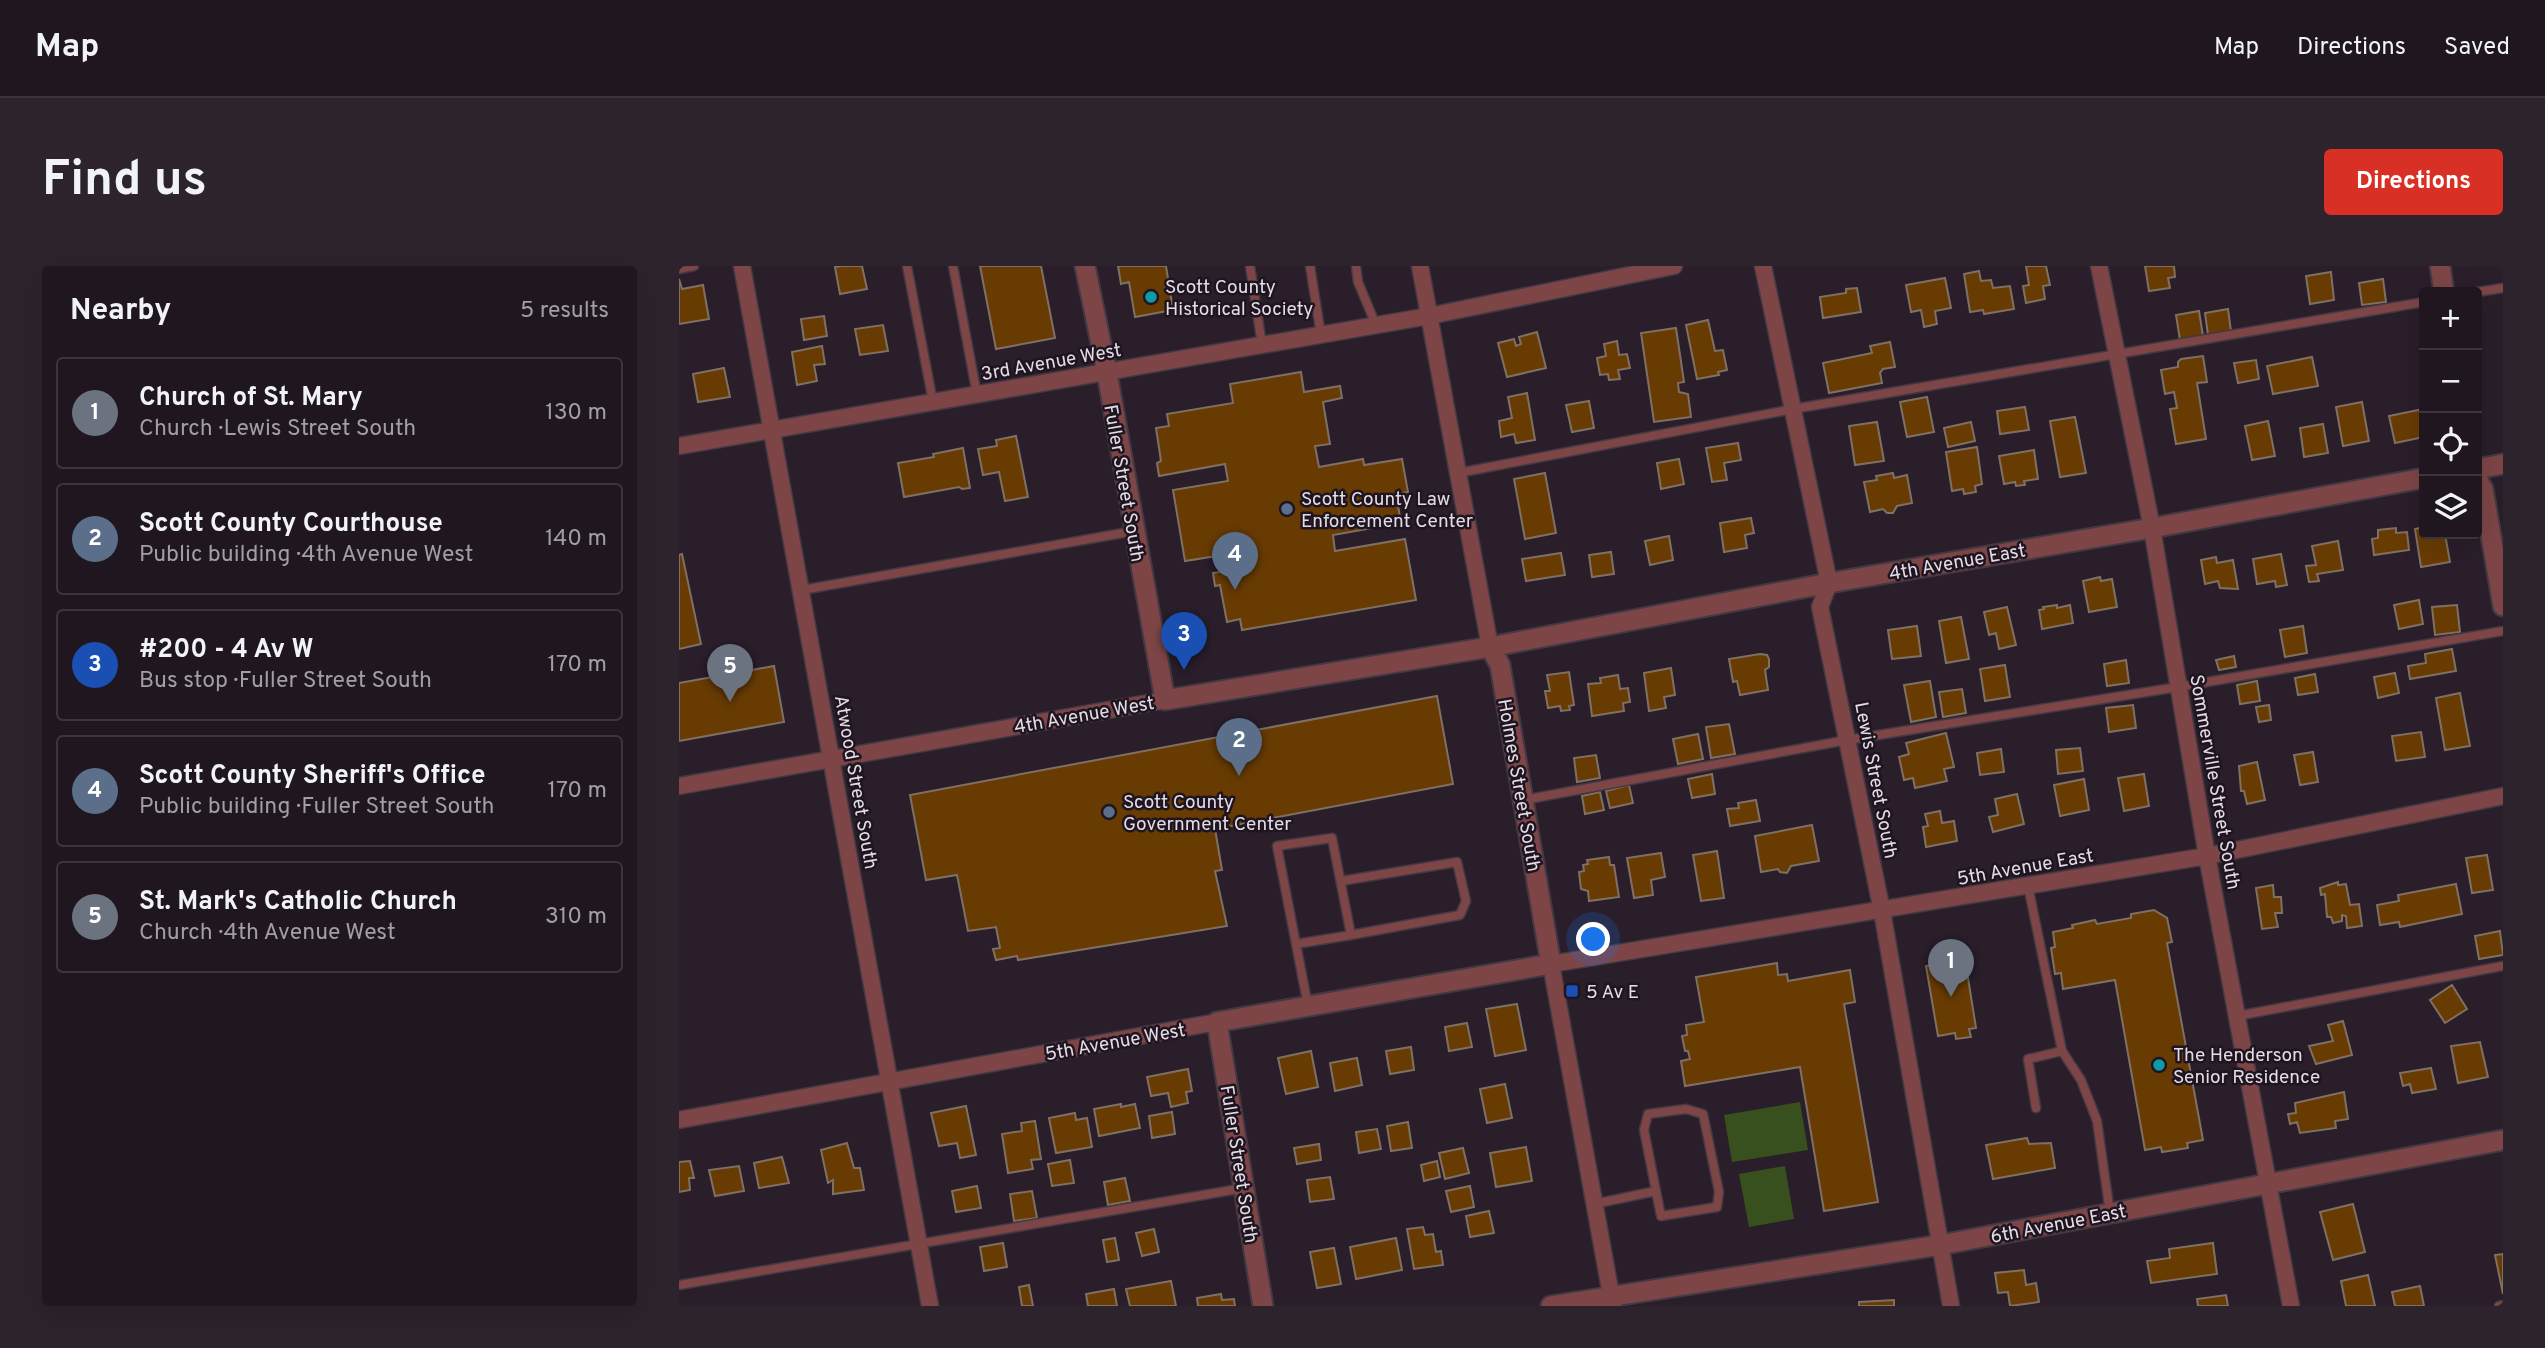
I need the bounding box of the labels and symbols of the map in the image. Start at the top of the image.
place label: Scott County Historical Society [1165,276,1313,322]
marker: Scott County Historical Society [1143,289,1159,305]
street label: 3rd Avenue West [979,339,1123,387]
street label: Fuller Street South [1097,403,1149,564]
place label: Scott County Law Enforcement Center [1301,488,1474,534]
marker: Scott County Law Enforcement Center [1279,501,1295,517]
pin: 4 [1212,532,1258,590]
street label: 4th Avenue East [1887,539,2027,587]
pin: 3 [1161,612,1207,670]
pin: 5 [707,644,753,702]
street label: Sommerville Street South [2183,673,2245,892]
street label: 4th Avenue West [1012,692,1156,740]
street label: Atwood Street South [828,693,882,871]
street label: Holmes Street South [1491,697,1545,874]
street label: Lewis Street South [1848,700,1902,861]
pin: 2 [1216,718,1262,776]
place label: Scott County Government Center [1123,791,1292,837]
marker: Scott County Government Center [1101,804,1117,820]
street label: 5th Avenue East [1955,844,2095,892]
your location [1576,922,1610,956]
pin: 1 [1928,939,1974,997]
place label: 5 Av E [1586,981,1639,1005]
marker: 5 Av E [1564,983,1580,999]
street label: 5th Avenue West [1043,1019,1187,1067]
place label: The Henderson Senior Residence [2173,1044,2320,1090]
marker: The Henderson Senior Residence [2151,1057,2167,1073]
street label: Fuller Street South [1214,1084,1262,1245]
street label: 6th Avenue East [1988,1200,2128,1250]

